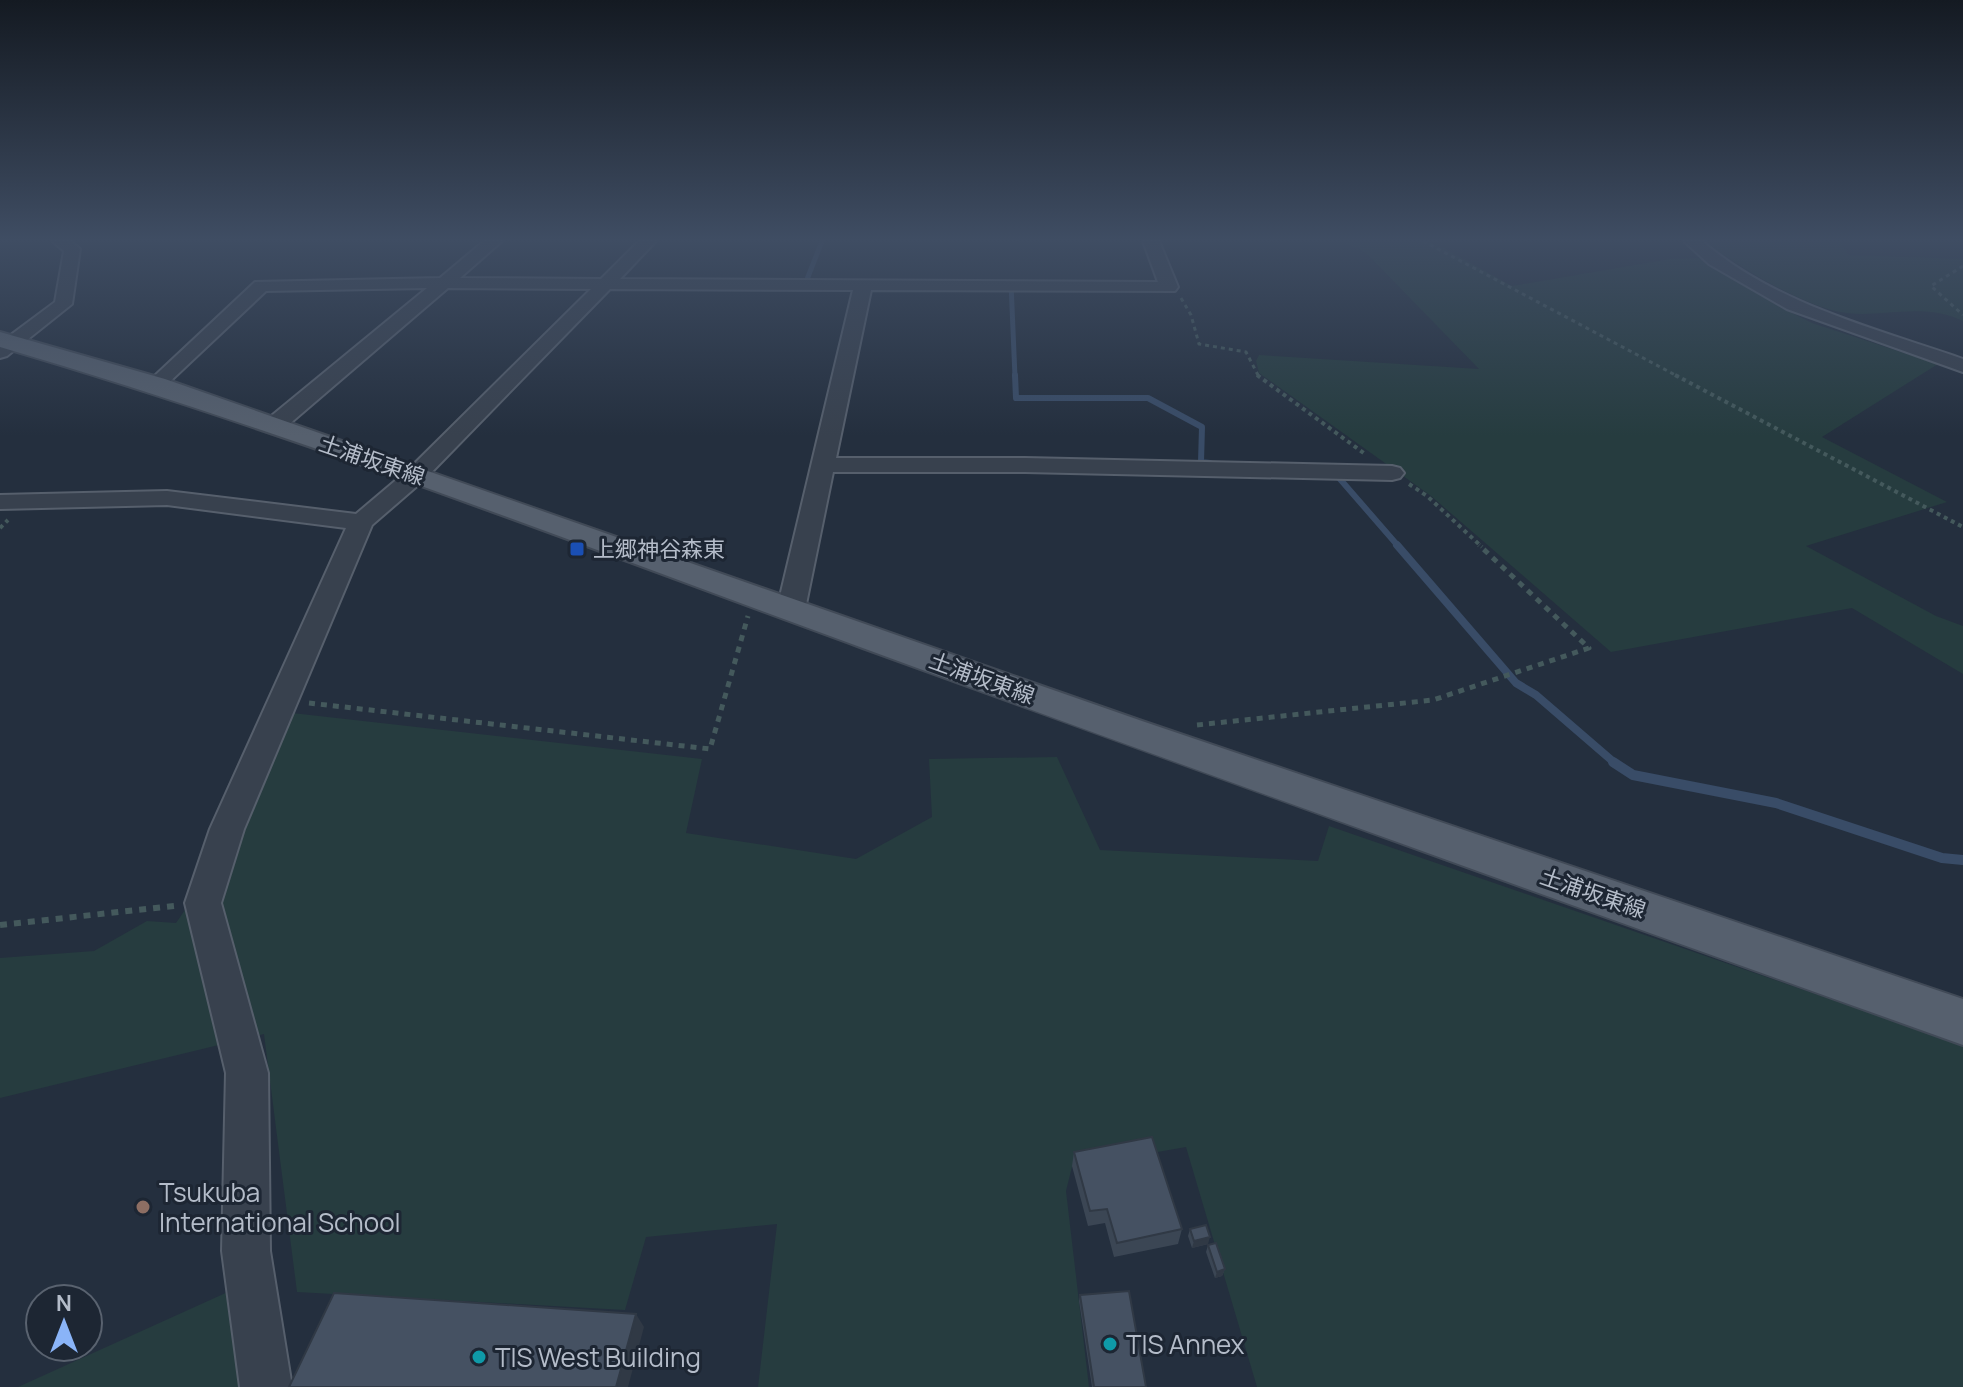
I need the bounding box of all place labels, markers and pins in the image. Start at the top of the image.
place label: 上郷神谷森東 [593,534,725,564]
marker: 上郷神谷森東 [568,540,586,558]
place label: Tsukuba International School [159,1174,401,1240]
marker: Tsukuba International School [134,1198,152,1216]
place label: TIS Annex [1126,1326,1245,1362]
marker: TIS Annex [1101,1335,1119,1353]
place label: TIS West Building [495,1339,701,1375]
marker: TIS West Building [470,1348,488,1366]

